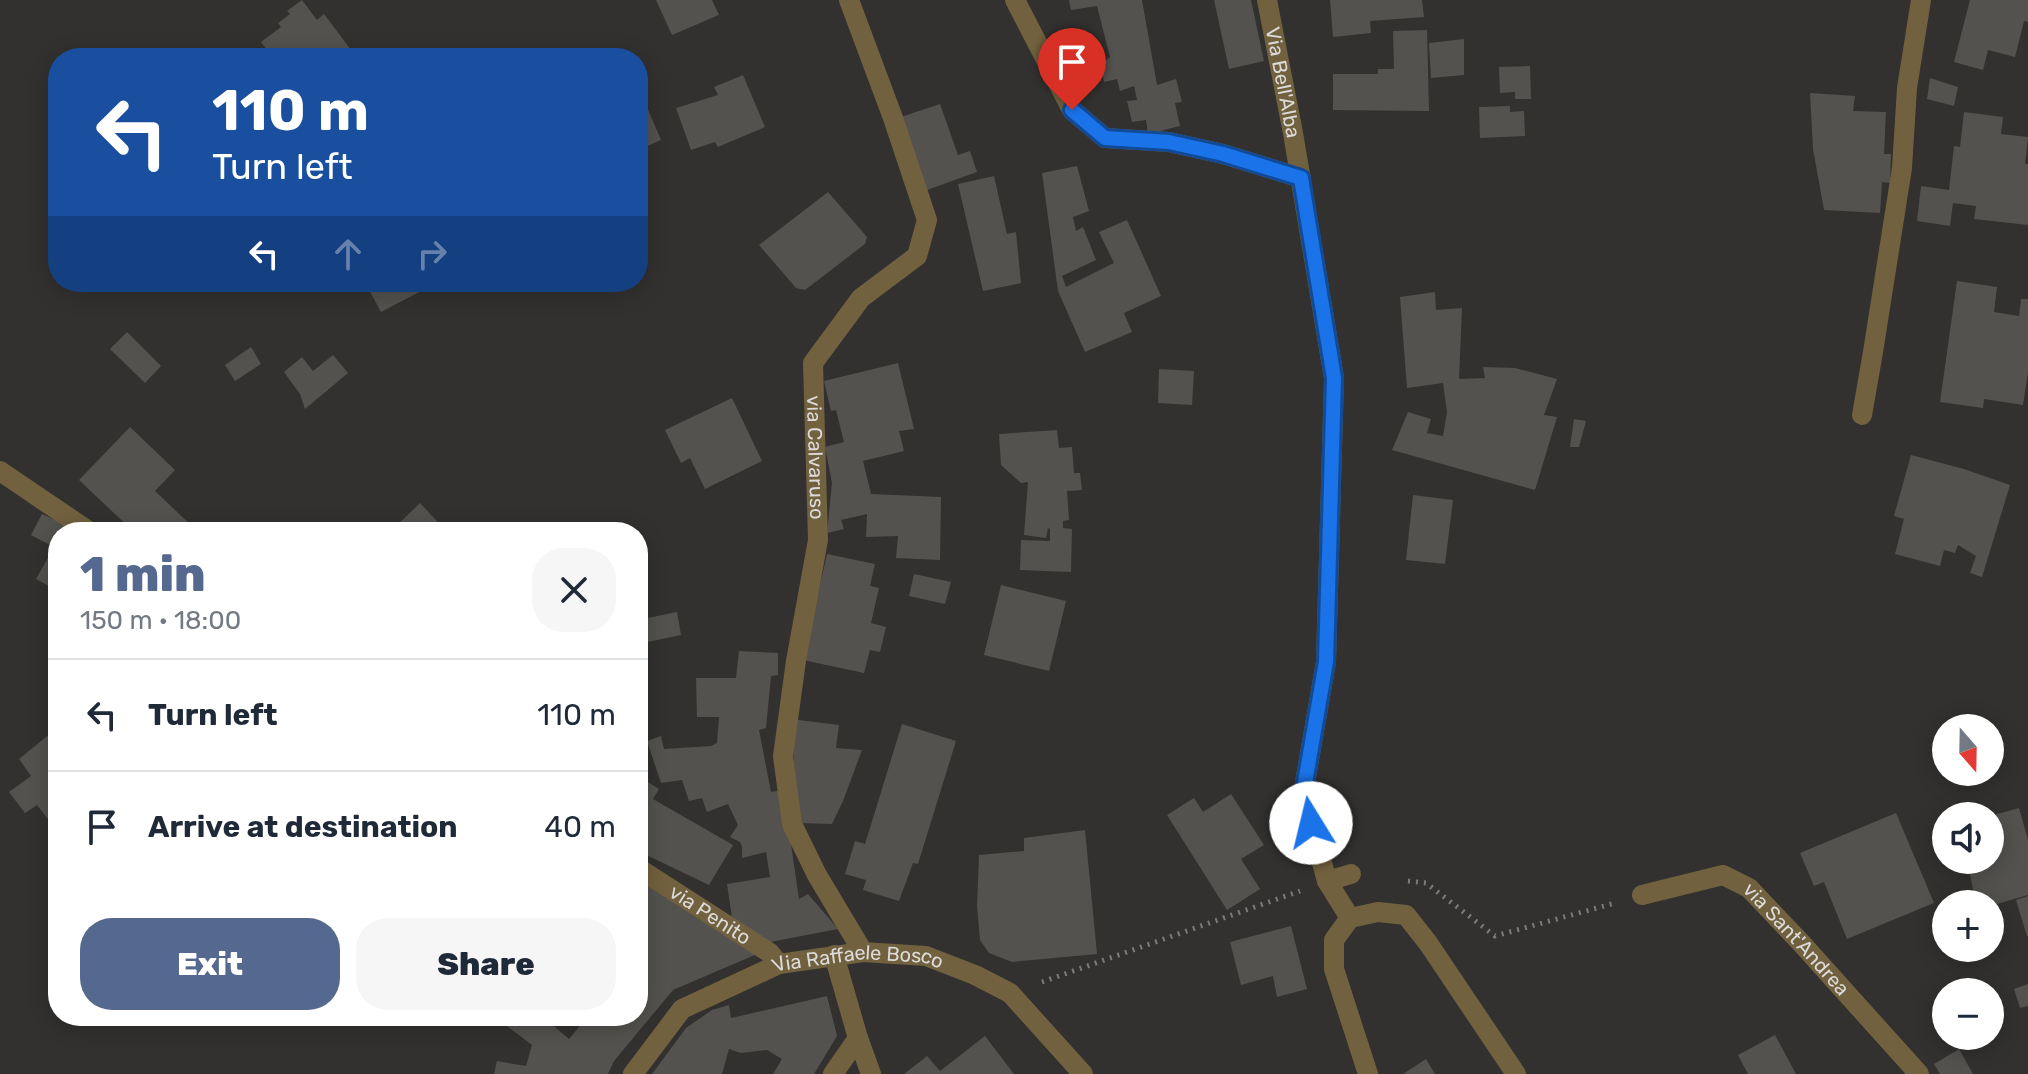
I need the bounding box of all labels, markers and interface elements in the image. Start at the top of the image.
street label: Via Bell'Alba [1261,25,1306,140]
pin [1038,28,1106,110]
icon: arrive [1050,40,1094,84]
text: 110 m [212,78,369,144]
icon: left [80,80,184,184]
text: Turn left [212,145,353,188]
icon: left [242,232,286,276]
icon: ahead [326,232,370,276]
icon: right [410,232,454,276]
street label: via Calvaruso [802,395,829,520]
text: 1 min [80,546,206,603]
button: close [532,548,616,632]
text: 150 m · 18:00 [80,605,241,636]
icon: left [80,693,124,737]
text: Turn left [148,697,278,733]
text: 110 m [537,697,616,733]
north arrow [1932,714,2004,786]
map controls [1932,714,2004,1050]
position arrow [1269,781,1353,865]
button: sound [1932,802,2004,874]
icon: arrive [80,805,124,849]
text: Arrive at destination [148,809,458,845]
text: 40 m [544,809,616,845]
street label: via Sant'Andrea [1738,877,1854,1000]
street label: via Penito [665,880,756,950]
button: + [1932,890,2004,962]
button: Exit [80,918,340,1010]
button: Share [356,918,616,1010]
street label: Via Raffaele Bosco [768,940,947,978]
button: − [1932,978,2004,1050]

